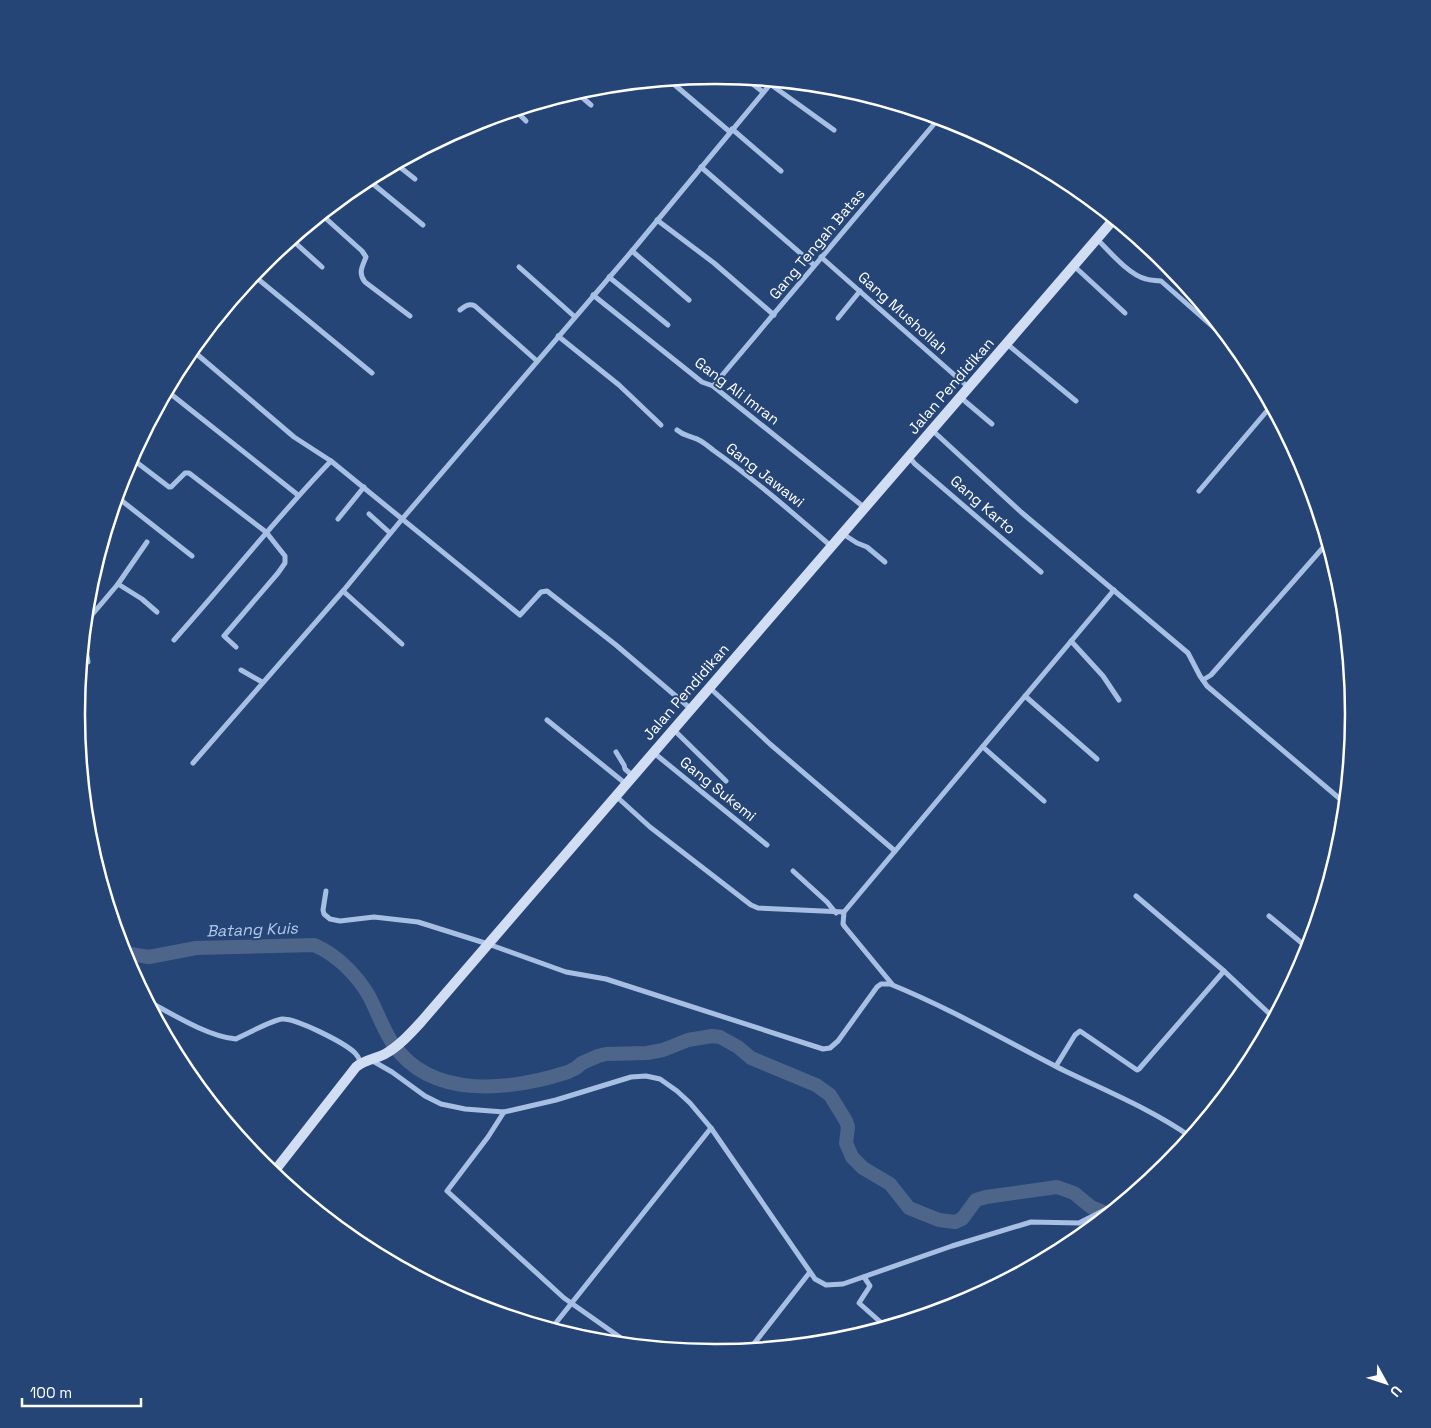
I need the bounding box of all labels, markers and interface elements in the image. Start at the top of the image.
street label: Gang Tengah Batas [765,184,869,303]
street label: Gang Mushollah [854,267,952,358]
street label: Jalan Pendidikan [904,333,998,438]
street label: Gang Ali Imran [691,352,784,429]
street label: Gang Jawawi [722,438,808,511]
street label: Gang Karto [947,471,1020,538]
street label: Jalan Pendidikan [639,639,733,744]
street label: Gang Sukemi [676,752,760,825]
water label: Batang Kuis [206,917,299,942]
north arrow [1361,1358,1411,1408]
scale bar [22,1376,141,1408]
text: U [1386,1382,1406,1401]
text: 100 m [30,1383,72,1402]

